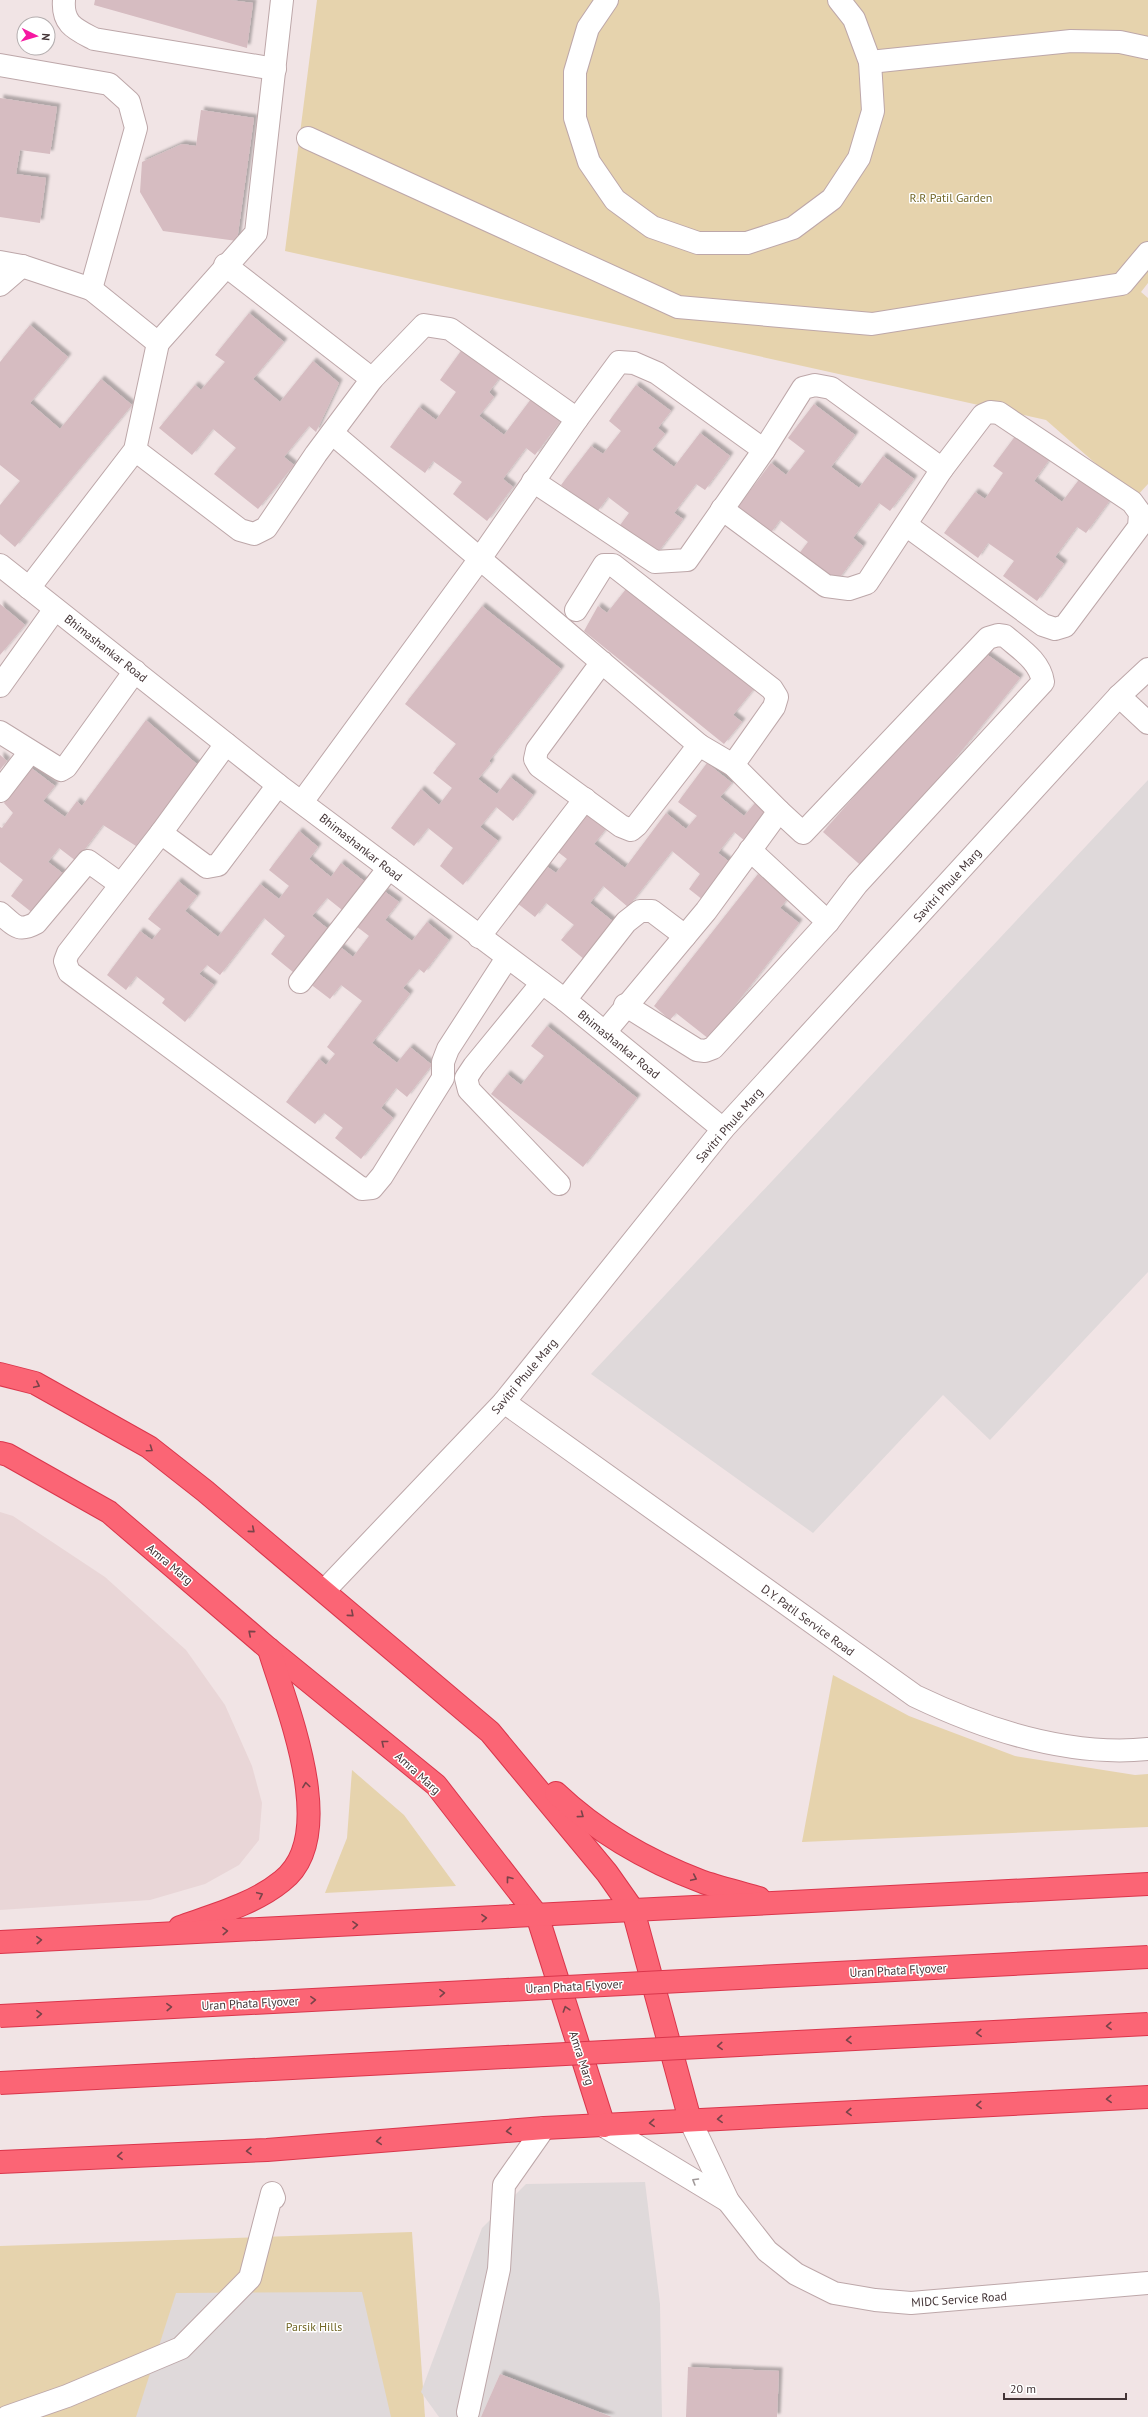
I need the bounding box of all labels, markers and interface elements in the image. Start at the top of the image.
north arrow [16,16,56,56]
text: N [39,33,53,41]
park label: R.R Patil Garden [910,190,992,205]
street label: Bhimashankar Road [62,611,150,685]
street label: Bhimashankar Road [317,810,405,884]
street label: Savitri Phule Marg [910,845,984,925]
street label: Bhimashankar Road [575,1006,663,1082]
street label: Savitri Phule Marg [692,1084,766,1166]
street label: Savitri Phule Marg [488,1335,560,1417]
one-way arrow [33,1380,41,1388]
one-way arrow [146,1444,153,1452]
one-way arrow [247,1526,254,1533]
street label: Amra Marg [144,1540,196,1588]
street label: D.Y. Patil Service Road [758,1581,858,1659]
one-way arrow [346,1610,354,1617]
one-way arrow [248,1631,256,1638]
one-way arrow [381,1740,388,1747]
street label: Amra Marg [392,1749,444,1797]
one-way arrow [302,1782,311,1788]
one-way arrow [576,1810,583,1817]
one-way arrow [690,1873,698,1881]
one-way arrow [506,1877,513,1884]
one-way arrow [256,1892,263,1900]
one-way arrow [481,1914,487,1922]
one-way arrow [352,1920,358,1929]
one-way arrow [222,1927,228,1936]
one-way arrow [36,1936,42,1945]
street label: Uran Phata Flyover [849,1960,947,1980]
street label: Uran Phata Flyover [525,1976,623,1996]
one-way arrow [439,1989,445,1997]
street label: Uran Phata Flyover [201,1993,299,2013]
one-way arrow [310,1995,316,2004]
one-way arrow [166,2003,172,2011]
one-way arrow [563,2005,571,2012]
one-way arrow [36,2009,42,2018]
one-way arrow [1106,2022,1112,2031]
street label: Amra Marg [566,2029,598,2087]
one-way arrow [976,2029,982,2037]
one-way arrow [846,2035,852,2044]
one-way arrow [717,2042,723,2051]
one-way arrow [1106,2094,1112,2103]
one-way arrow [976,2101,982,2110]
one-way arrow [846,2108,852,2116]
one-way arrow [717,2114,723,2123]
one-way arrow [649,2118,655,2127]
one-way arrow [506,2126,512,2135]
one-way arrow [376,2136,382,2145]
one-way arrow [246,2146,252,2155]
one-way arrow [117,2152,123,2161]
one-way arrow [692,2178,699,2186]
street label: MIDC Service Road [911,2288,1007,2310]
park label: Parsik Hills [286,2319,342,2334]
scale bar [1004,2375,1126,2401]
text: 20 m [1010,2381,1036,2396]

